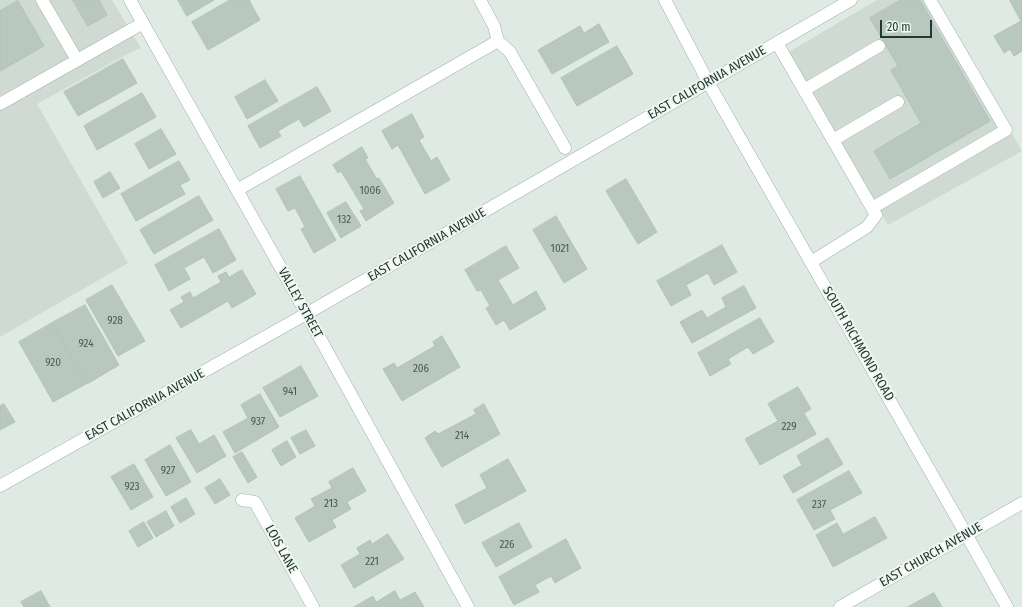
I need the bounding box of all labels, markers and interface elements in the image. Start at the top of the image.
scale bar [882,12,934,38]
text: 20 m [887,20,911,34]
street label: EAST CALIFORNIA AVENUE [645,43,769,123]
house number: 1006 [359,184,381,198]
street label: EAST CALIFORNIA AVENUE [365,205,489,285]
house number: 132 [337,213,351,227]
house number: 1021 [551,242,569,256]
street label: VALLEY STREET [274,265,326,341]
street label: SOUTH RICHMOND ROAD [819,284,897,404]
house number: 928 [107,314,123,328]
house number: 924 [78,337,94,351]
house number: 920 [45,356,61,370]
house number: 206 [413,362,429,376]
street label: EAST CALIFORNIA AVENUE [83,366,207,444]
house number: 941 [283,385,297,399]
house number: 937 [251,415,265,429]
house number: 229 [782,420,796,434]
house number: 214 [455,429,469,443]
house number: 927 [161,464,175,478]
house number: 923 [125,480,139,494]
house number: 213 [324,497,338,511]
house number: 237 [812,498,826,512]
street label: EAST CHURCH AVENUE [877,519,985,591]
street label: LOIS LANE [261,522,301,576]
house number: 226 [499,538,515,552]
house number: 221 [365,555,379,569]

